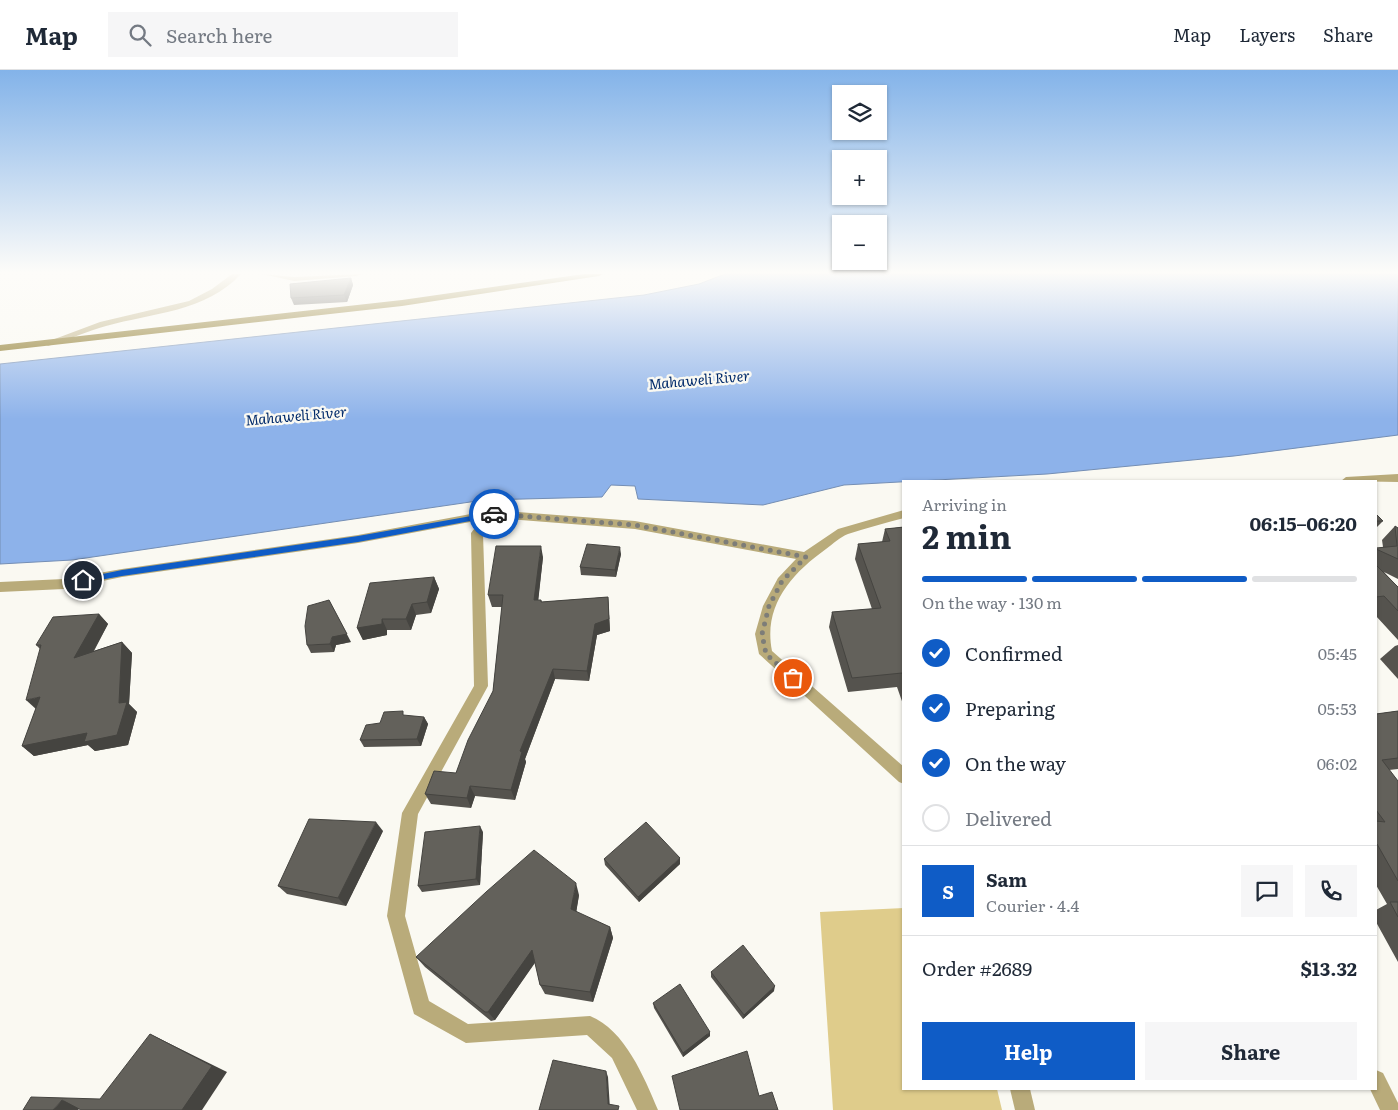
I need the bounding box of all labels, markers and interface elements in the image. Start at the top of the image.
search box [108,12,458,57]
text: Map [25,17,78,52]
icon: search [126,21,154,49]
text: Search here [166,21,272,49]
text: Map [1173,21,1211,48]
text: Layers [1239,21,1295,48]
text: Share [1323,21,1373,48]
map controls [832,85,887,270]
button: layers [832,85,887,140]
button: + [832,150,887,205]
button: − [832,215,887,270]
water label: Mahaweli River [647,365,751,393]
water label: Mahaweli River [244,401,348,429]
courier [469,489,519,539]
text: Arriving in [922,492,1007,516]
icon: car [480,500,508,528]
text: 06:15–06:20 [1249,509,1357,537]
text: 2 min [922,511,1011,559]
pin [62,559,104,601]
icon: home [69,566,97,594]
text: On the way · 130 m [922,590,1062,614]
icon: check [922,639,950,667]
text: Confirmed [965,639,1063,667]
text: 05:45 [1318,641,1357,665]
pin [772,657,814,699]
icon: bag [779,664,807,692]
icon: check [922,694,950,722]
text: Preparing [965,694,1055,722]
text: 05:53 [1317,696,1357,720]
icon: check [922,749,950,777]
text: On the way [965,749,1066,777]
text: 06:02 [1317,751,1357,775]
text: Delivered [965,804,1052,832]
text: Sam [986,865,1027,893]
button: chat [1241,865,1293,917]
button: phone [1305,865,1357,917]
text: S [942,877,954,905]
text: Courier · 4.4 [986,893,1079,917]
text: Order #2689 [922,954,1032,982]
text: $13.32 [1301,954,1357,982]
button: Help [922,1022,1135,1080]
button: Share [1145,1022,1357,1080]

